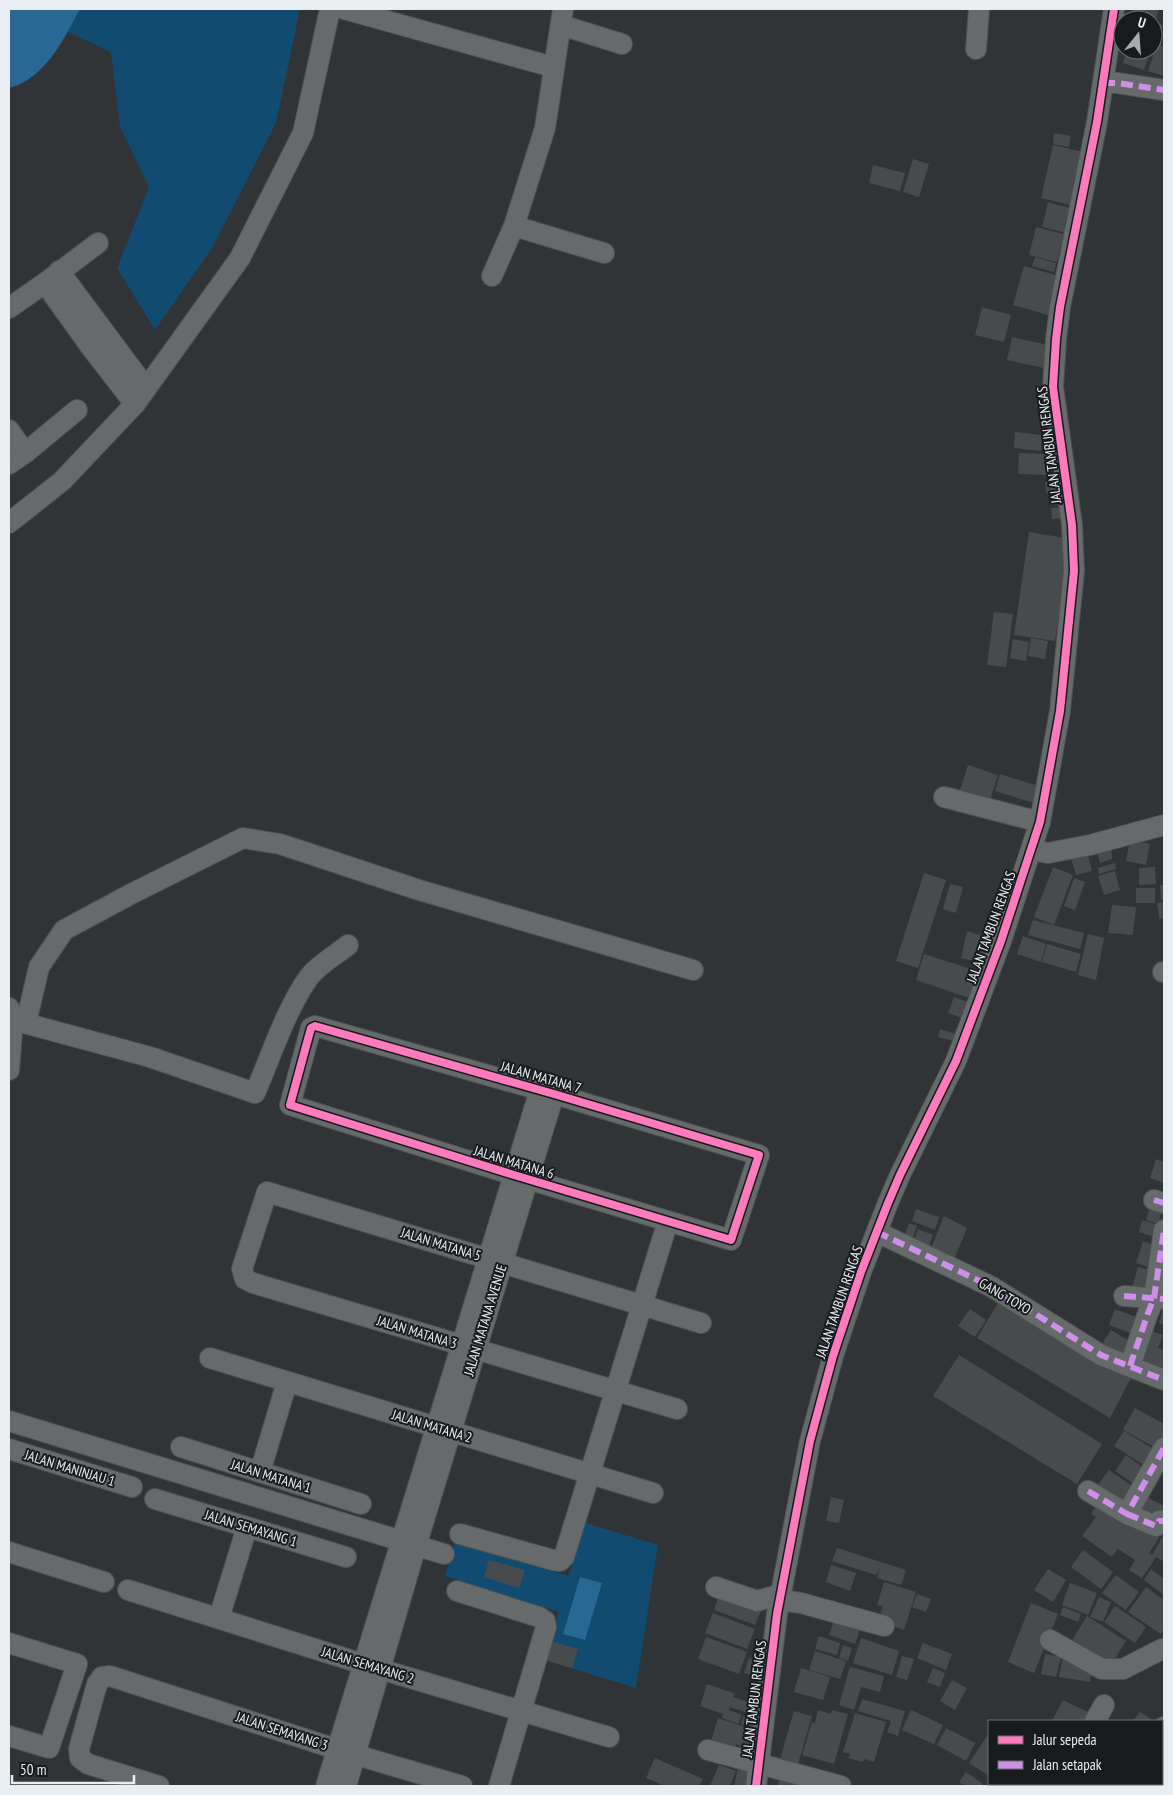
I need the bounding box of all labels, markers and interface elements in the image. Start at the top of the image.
north arrow [1113,10,1163,60]
text: U [1136,13,1148,32]
street label: JALAN TAMBUN RENGAS [1033,385,1065,506]
street label: JALAN TAMBUN RENGAS [962,869,1020,986]
street label: JALAN MATANA 7 [498,1057,583,1097]
street label: JALAN MATANA 6 [471,1141,556,1183]
street label: JALAN MATANA 5 [398,1223,483,1265]
street label: JALAN TAMBUN RENGAS [811,1243,867,1362]
street label: JALAN MATANA AVENUE [459,1262,511,1379]
street label: GANG TOYO [976,1274,1034,1318]
street label: JALAN MATANA 3 [374,1311,459,1353]
street label: JALAN MATANA 2 [389,1405,474,1447]
street label: JALAN MANINJAU 1 [22,1445,117,1490]
street label: JALAN MATANA 1 [228,1455,313,1497]
street label: JALAN SEMAYANG 1 [202,1505,299,1551]
street label: JALAN TAMBUN RENGAS [738,1639,770,1760]
street label: JALAN SEMAYANG 2 [319,1642,416,1688]
street label: JALAN SEMAYANG 3 [233,1707,330,1754]
legend [988,1720,1163,1785]
text: Jalur sepeda [1032,1730,1096,1749]
scale bar [12,1752,135,1784]
text: Jalan setapak [1032,1755,1102,1774]
text: 50 m [20,1760,46,1779]

